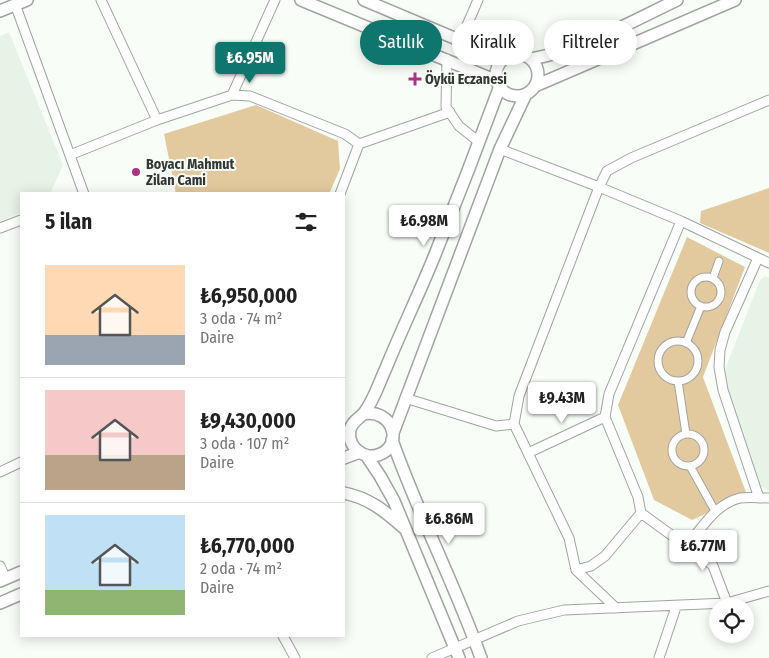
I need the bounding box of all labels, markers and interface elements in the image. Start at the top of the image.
chip: Satılık [360,20,442,65]
chip: Kiralık [452,20,534,65]
chip: Filtreler [544,20,637,65]
pin: ₺6.95M [209,42,291,84]
text: ₺6.95M [226,48,274,67]
place label: Öykü Eczanesi [425,70,507,88]
marker: Öykü Eczanesi [409,73,421,85]
place label: Boyacı Mahmut Zilan Cami [146,156,236,189]
marker: Boyacı Mahmut Zilan Cami [130,166,142,178]
pin: ₺6.98M [383,204,465,247]
icon: filters [292,208,320,236]
text: 5 ilan [45,209,92,235]
text: ₺6.98M [400,211,448,230]
text: ₺6,950,000 [200,283,298,309]
icon: home [85,285,145,345]
text: 3 oda · 74 m² [200,309,282,328]
text: Daire [200,328,234,347]
pin: ₺9.43M [521,382,603,424]
text: ₺9.43M [539,388,585,407]
text: ₺9,430,000 [200,408,296,434]
icon: home [85,410,145,470]
text: 3 oda · 107 m² [200,434,289,453]
text: Daire [200,453,234,472]
pin: ₺6.86M [408,502,490,545]
text: ₺6.86M [425,509,473,528]
pin: ₺6.77M [662,530,744,572]
text: ₺6,770,000 [200,533,295,559]
icon: home [85,535,145,595]
text: ₺6.77M [680,536,726,555]
text: 2 oda · 74 m² [200,559,282,578]
text: Daire [200,578,234,597]
map controls [709,598,754,643]
button: locate [709,598,754,643]

